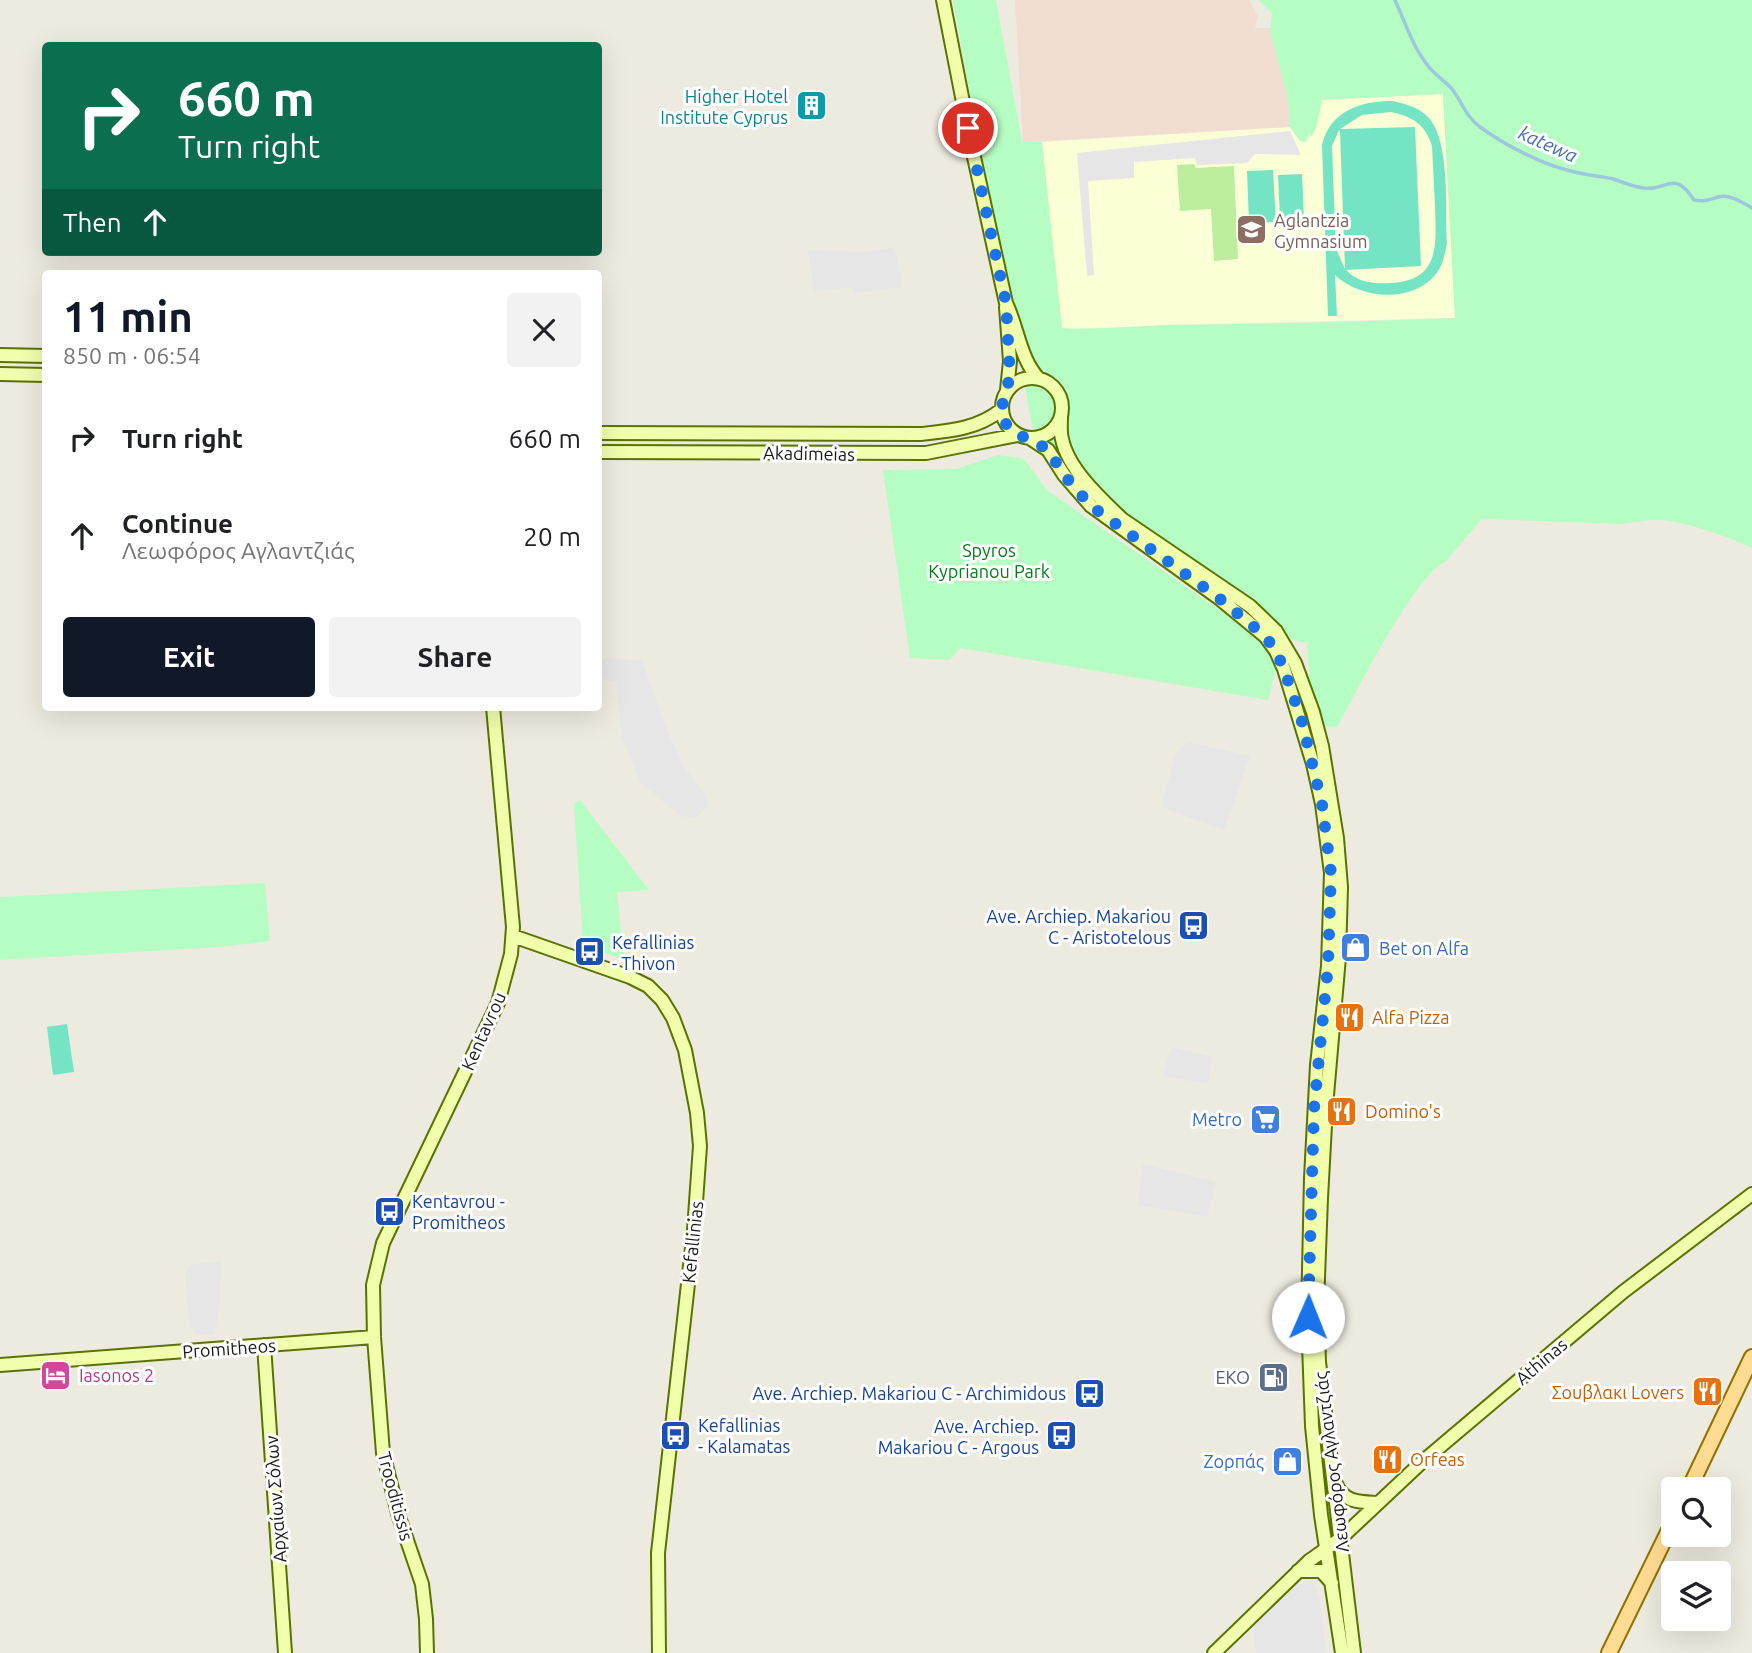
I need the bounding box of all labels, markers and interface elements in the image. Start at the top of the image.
icon: right [63,70,154,161]
text: 660 m [178,70,315,125]
place label: Higher Hotel Institute Cyprus [660,86,788,127]
building icon: Higher Hotel Institute Cyprus [794,89,828,123]
pin [938,98,998,158]
icon: arrive [949,109,987,147]
water label: katewa [1515,121,1581,167]
text: Turn right [178,128,320,164]
icon: ahead [136,203,174,241]
text: Then [63,208,122,237]
place label: Aglantzia Gymnasium [1274,210,1368,251]
school or university icon: Aglantzia Gymnasium [1234,213,1268,247]
text: 11 min [63,293,193,340]
button: close [507,293,581,367]
text: 850 m · 06:54 [63,343,201,368]
icon: right [63,419,101,457]
text: Turn right [122,424,243,453]
text: 660 m [509,424,581,453]
street label: Akadimeias [763,442,855,464]
text: Continue [122,509,233,538]
icon: ahead [63,517,101,555]
text: 20 m [523,522,581,551]
text: Λεωφόρος Αγλαντζιάς [122,538,355,563]
park label: Spyros Kyprianou Park [928,540,1050,581]
button: Exit [63,617,315,697]
button: Share [329,617,581,697]
place label: Ave. Archiep. Makariou C - Aristotelous [987,906,1171,947]
bus stop icon: Ave. Archiep. Makariou C - Aristotelous [1177,909,1211,943]
shop icon: Bet on Alfa [1339,931,1373,965]
place label: Kefallinias - Thivon [612,932,694,973]
bus stop icon: Kefallinias - Thivon [572,935,606,969]
place label: Bet on Alfa [1379,938,1469,958]
street label: Kentavrou [457,989,509,1073]
restaurant icon: Alfa Pizza [1332,1000,1366,1034]
place label: Alfa Pizza [1372,1007,1450,1027]
restaurant icon: Domino's [1325,1094,1359,1128]
place label: Domino's [1365,1101,1441,1121]
supermarket icon: Metro [1248,1102,1282,1136]
place label: Metro [1192,1109,1242,1129]
place label: Kentavrou - Promitheos [412,1191,506,1232]
bus stop icon: Kentavrou - Promitheos [372,1194,406,1228]
street label: Kefallinias [678,1200,706,1284]
position arrow [1271,1280,1345,1354]
street label: Athinas [1511,1334,1571,1388]
street label: Promitheos [182,1335,277,1361]
hotel icon: Iasonos 2 [39,1358,73,1392]
fuel station icon: EKO [1256,1360,1290,1394]
place label: Iasonos 2 [79,1365,154,1385]
place label: EKO [1215,1367,1250,1387]
street label: Λεωφόρος Αγλαντζιάς [1310,1370,1353,1554]
restaurant icon: Σουβλακι Lovers [1690,1375,1724,1409]
bus stop icon: Ave. Archiep. Makariou C - Archimidous [1072,1376,1106,1410]
place label: Σουβλακι Lovers [1552,1382,1684,1402]
place label: Ave. Archiep. Makariou C - Archimidous [752,1383,1066,1403]
place label: Kefallinias - Kalamatas [698,1415,791,1456]
place label: Ave. Archiep. Makariou C - Argous [878,1416,1039,1457]
bus stop icon: Kefallinias - Kalamatas [658,1418,692,1452]
bus stop icon: Ave. Archiep. Makariou C - Argous [1045,1419,1079,1453]
street label: Αρχαίων Σόλων [261,1434,289,1563]
restaurant icon: Orfeas [1370,1442,1404,1476]
shop icon: Ζορπάς [1270,1444,1304,1478]
street label: Trooditissis [375,1449,418,1543]
place label: Orfeas [1410,1449,1465,1469]
place label: Ζορπάς [1203,1451,1264,1472]
map controls [1661,1477,1731,1631]
button: search [1661,1477,1731,1547]
button: layers [1661,1561,1731,1631]

